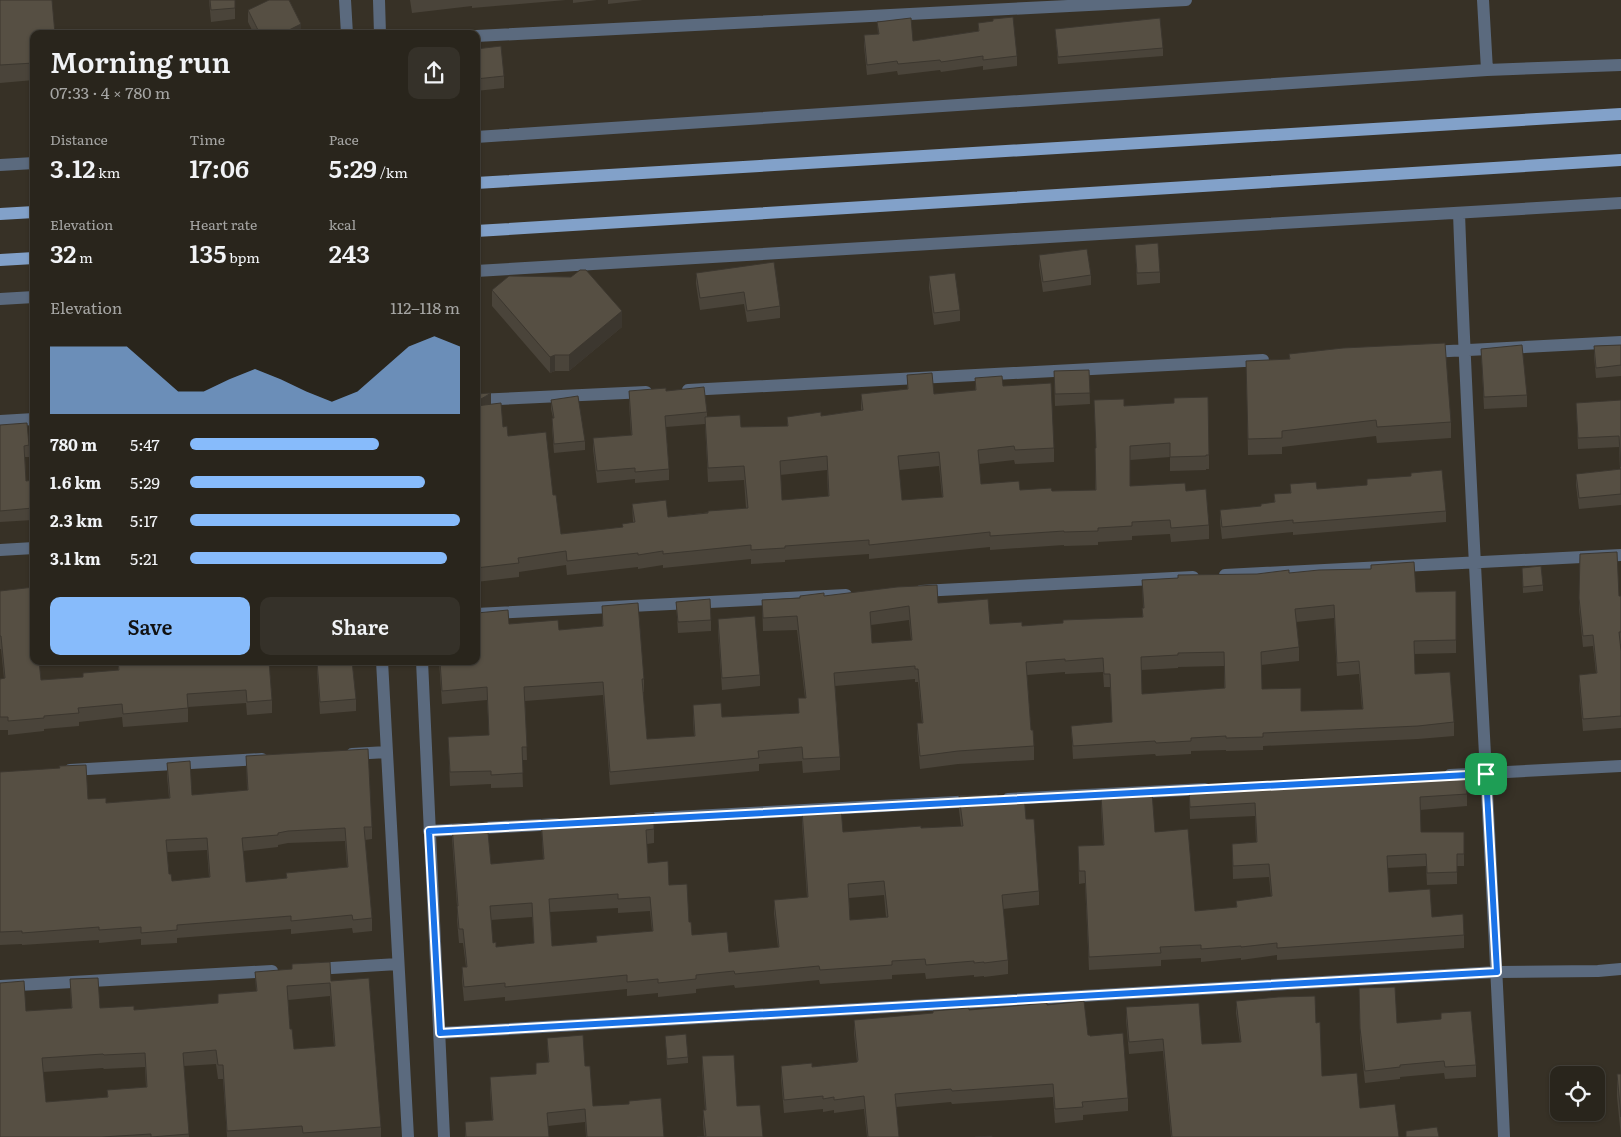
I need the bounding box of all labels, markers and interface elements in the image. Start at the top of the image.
text: Morning run [50,40,231,82]
button: share [408,47,460,99]
text: 07:33 · 4 × 780 m [50,80,170,104]
text: Distance [50,129,108,149]
text: Time [189,129,225,149]
text: Pace [329,129,359,149]
text: 3.12 [50,149,95,186]
text: 17:06 [189,149,249,186]
text: 5:29 [329,149,377,186]
text: km [95,162,120,182]
text: /km [377,162,408,182]
text: Elevation [50,214,113,234]
text: Heart rate [189,214,257,234]
text: kcal [329,214,356,234]
text: 32 [50,234,76,271]
text: 135 [189,234,226,271]
text: 243 [329,234,370,271]
text: m [76,247,93,267]
text: bpm [226,247,260,267]
text: Elevation [50,295,122,319]
text: 112–118 m [390,295,460,319]
text: 780 m [50,432,97,456]
text: 5:47 [130,432,160,456]
text: 1.6 km [50,470,101,494]
text: 5:29 [130,470,160,494]
text: 2.3 km [50,508,103,532]
text: 5:17 [130,508,158,532]
text: 3.1 km [50,546,101,570]
text: 5:21 [130,546,158,570]
button: Save [50,597,250,655]
button: Share [260,597,460,655]
pin [1465,753,1507,795]
icon: arrive [1472,760,1500,788]
map controls [1550,1066,1605,1121]
button: locate [1550,1066,1605,1121]

